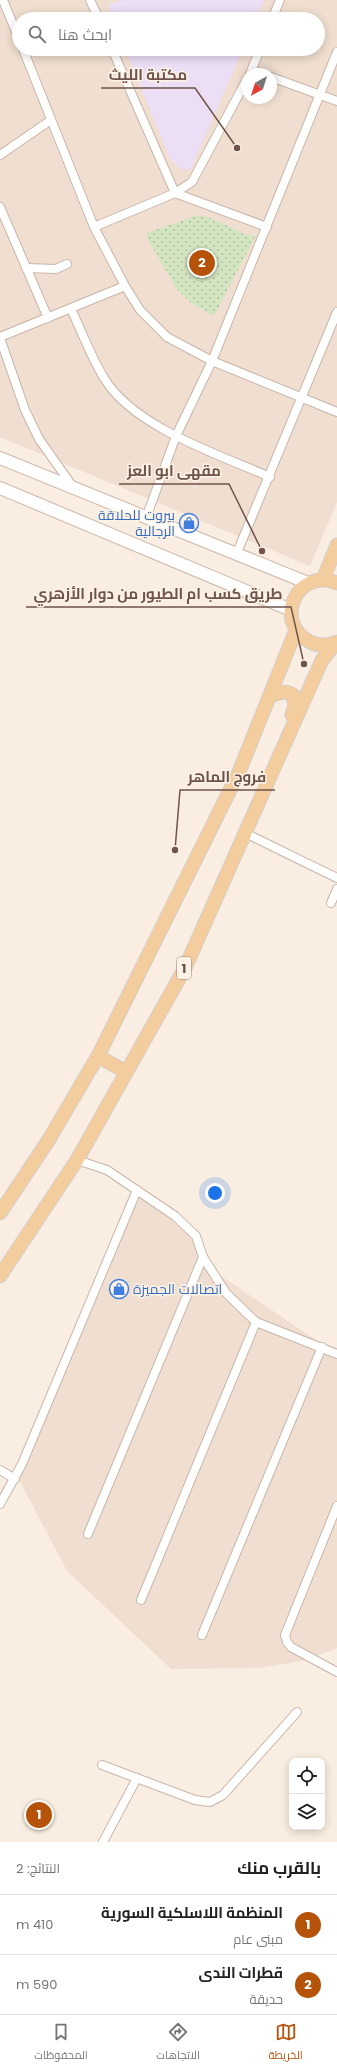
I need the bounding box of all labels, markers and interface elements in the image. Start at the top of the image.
search box [12,12,325,56]
icon: search [26,23,48,45]
text: ابحث هنا [58,24,112,45]
callout: مكتبة الليث [101,61,195,88]
text: مكتبة الليث [109,64,187,85]
north arrow [241,68,277,104]
pin: 2 [189,248,215,278]
callout: مقهى ابو العز [119,457,229,484]
text: مقهى ابو العز [126,460,221,481]
place label: بيروت للحلاقة الرجالية [98,505,175,541]
shop icon: بيروت للحلاقة الرجالية [178,512,200,534]
callout: طريق كسب ام الطيور من دوار الأزهري [26,580,291,607]
text: طريق كسب ام الطيور من دوار الأزهري [33,583,283,606]
callout: فروج الماهر [180,763,275,790]
text: فروج الماهر [187,766,266,787]
road number: 1 [177,957,191,979]
your location [205,1183,225,1203]
shop icon: اتصالات الجميزة [108,1278,130,1300]
place label: اتصالات الجميزة [133,1279,222,1299]
map controls [289,1758,325,1830]
button: locate [289,1758,325,1794]
button: layers [289,1794,325,1830]
pin: 1 [26,1800,52,1830]
text: بالقرب منك [237,1856,321,1880]
text: النتائج: 2 [16,1859,60,1878]
text: المنظمة اللاسلكية السورية [101,1902,283,1923]
text: 410 m [16,1915,53,1934]
text: 1 [306,1915,310,1934]
text: مبنى عام [233,1930,283,1949]
text: قطرات الندى [199,1962,283,1983]
text: 590 m [16,1975,57,1994]
text: 2 [304,1975,312,1994]
text: حديقة [250,1990,283,2009]
tab: المحفوظات [34,2021,88,2065]
tab: الاتجاهات [156,2021,200,2065]
tab: الخريطة [268,2021,303,2065]

